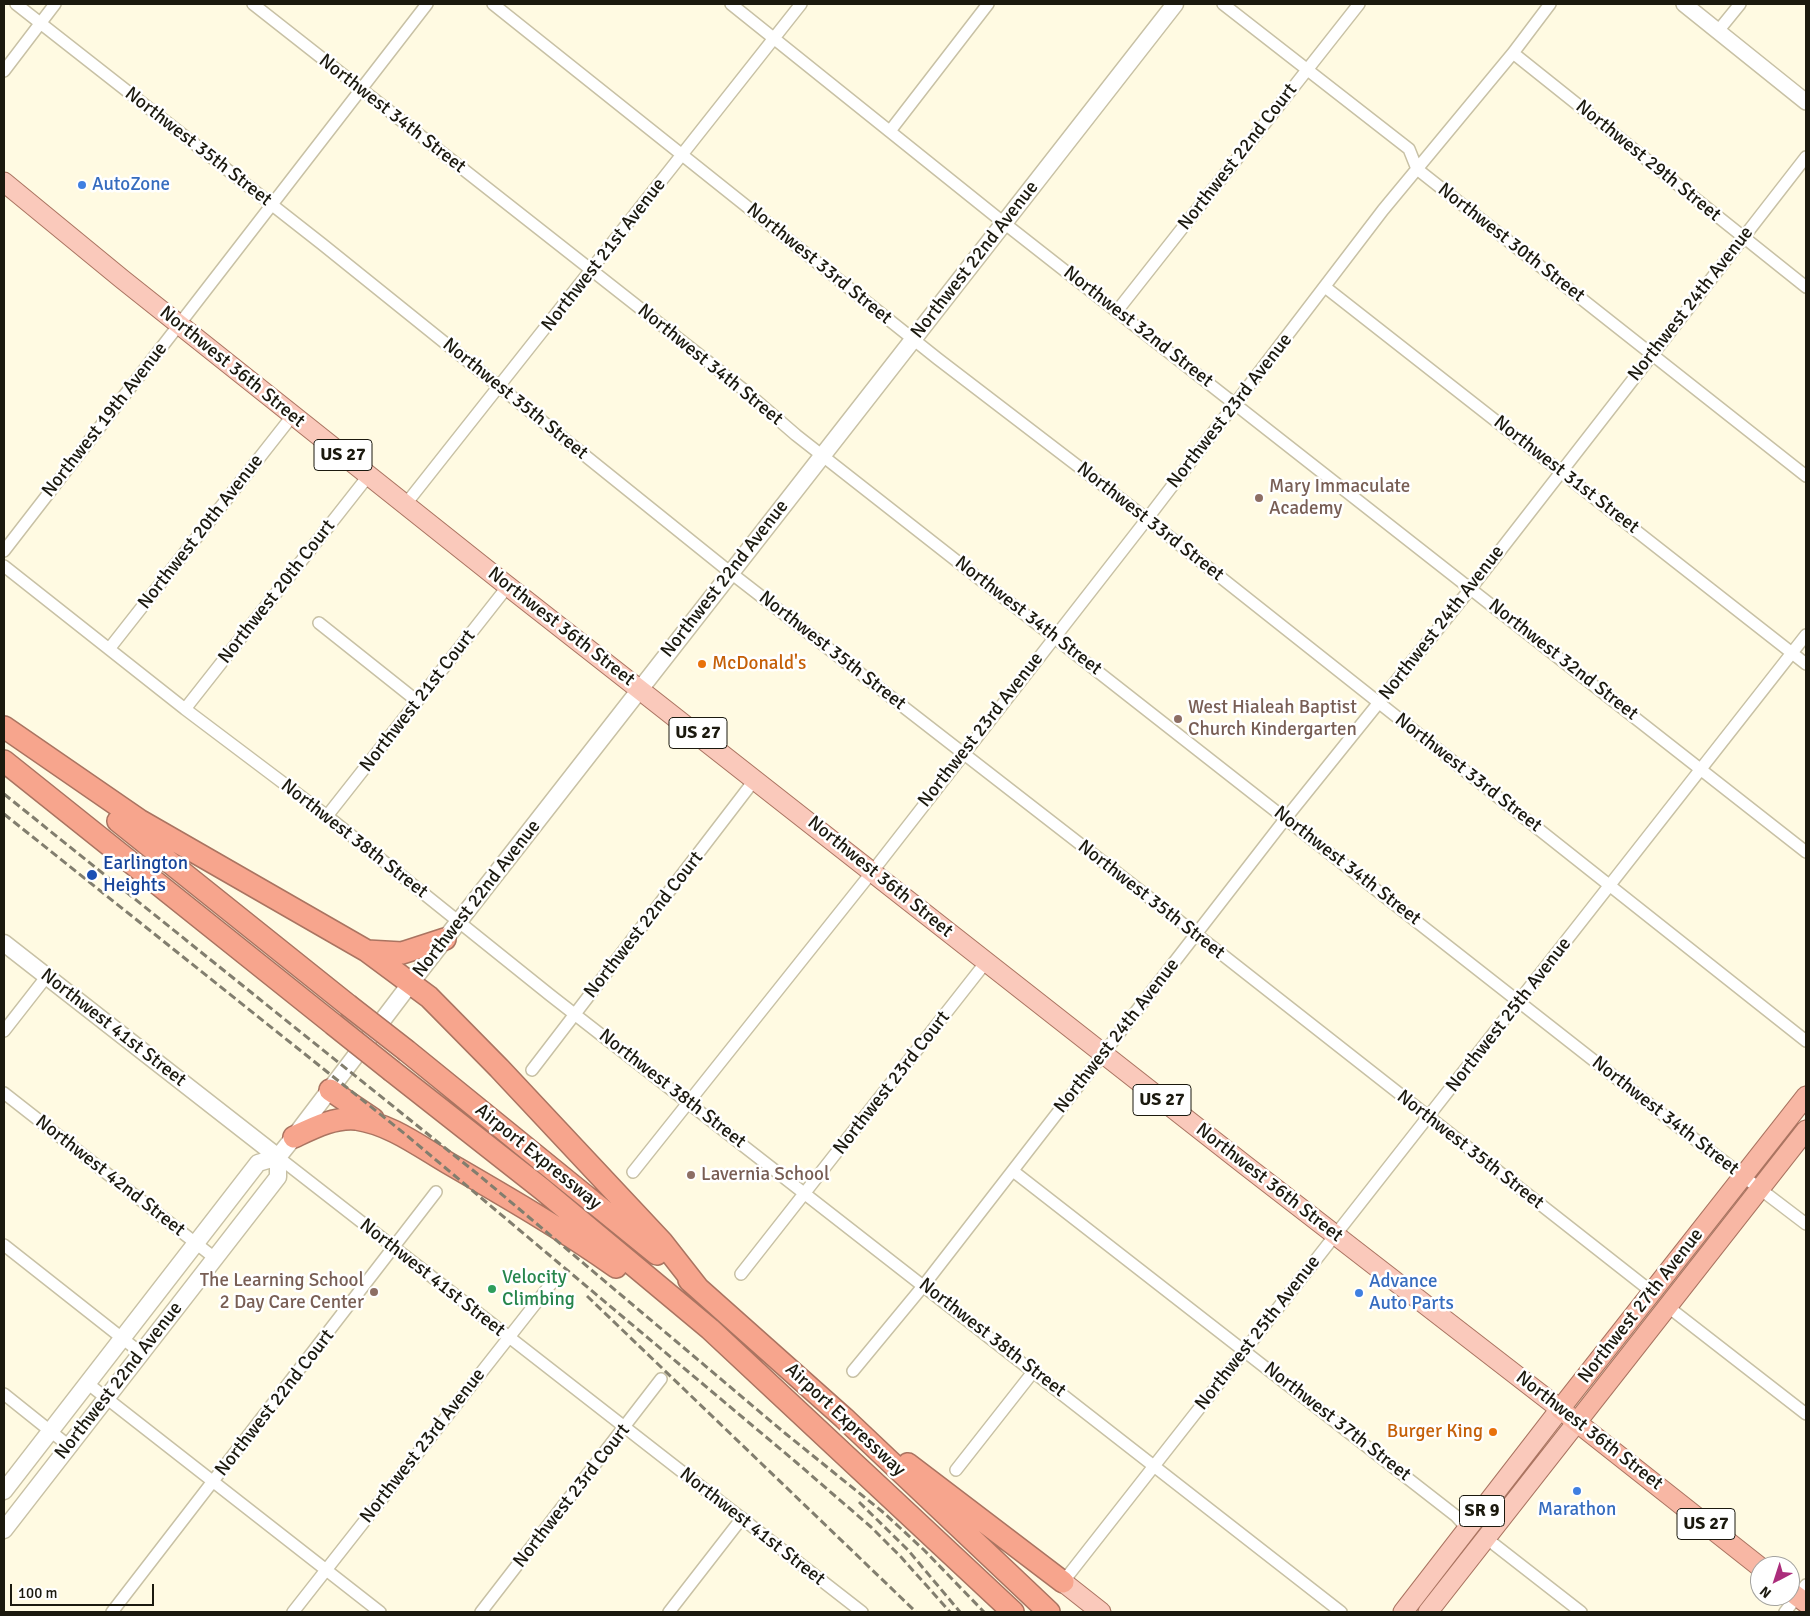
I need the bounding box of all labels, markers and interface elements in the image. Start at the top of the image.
street label: Northwest 34th Street [314,50,470,178]
street label: Northwest 22nd Court [1174,79,1302,235]
street label: Northwest 35th Street [120,83,276,211]
street label: Northwest 29th Street [1571,95,1725,227]
place label: AutoZone [92,174,170,196]
street label: Northwest 21st Avenue [537,174,671,336]
street label: Northwest 22nd Avenue [906,177,1044,343]
marker: AutoZone [76,179,88,191]
street label: Northwest 30th Street [1433,179,1589,307]
street label: Northwest 33rd Street [742,198,896,330]
street label: Northwest 24th Avenue [1623,222,1759,386]
street label: Northwest 32nd Street [1059,261,1217,393]
street label: Northwest 34th Street [633,299,787,431]
street label: Northwest 36th Street [155,301,309,433]
street label: Northwest 23rd Avenue [1163,329,1297,493]
street label: Northwest 35th Street [438,333,592,465]
street label: Northwest 19th Avenue [37,338,173,502]
street label: Northwest 31st Street [1489,411,1643,539]
road number: US 27 [314,440,372,470]
street label: Northwest 20th Avenue [133,450,269,614]
street label: Northwest 33rd Street [1072,458,1228,586]
place label: Mary Immaculate Academy [1269,476,1410,520]
marker: Mary Immaculate Academy [1253,492,1265,504]
street label: Northwest 22nd Avenue [656,496,794,662]
street label: Northwest 20th Court [214,516,340,668]
street label: Northwest 24th Avenue [1374,541,1510,705]
street label: Northwest 34th Street [950,552,1106,680]
street label: Northwest 36th Street [483,563,639,691]
street label: Northwest 35th Street [754,587,910,715]
street label: Northwest 32nd Street [1484,594,1642,726]
street label: Northwest 21st Court [355,625,481,777]
street label: Northwest 23rd Avenue [914,648,1048,812]
place label: McDonald's [712,653,806,675]
marker: McDonald's [696,658,708,670]
place label: West Hialeah Baptist Church Kindergarten [1188,697,1357,741]
street label: Northwest 33rd Street [1390,709,1546,837]
marker: West Hialeah Baptist Church Kindergarten [1172,713,1184,725]
road number: US 27 [669,718,727,748]
street label: Northwest 38th Street [276,775,432,903]
street label: Northwest 34th Street [1269,802,1425,930]
street label: Northwest 36th Street [803,811,957,943]
street label: Northwest 22nd Avenue [408,816,546,982]
street label: Northwest 35th Street [1073,836,1229,964]
street label: Northwest 22nd Court [580,847,708,1003]
place label: Earlington Heights [103,853,188,897]
marker: Earlington Heights [85,868,99,882]
street label: Northwest 25th Avenue [1441,933,1577,1097]
street label: Northwest 24th Avenue [1049,954,1185,1118]
street label: Northwest 41st Street [36,964,190,1092]
street label: Northwest 23rd Court [829,1007,955,1159]
street label: Northwest 38th Street [594,1025,750,1153]
street label: Northwest 34th Street [1587,1052,1743,1180]
road number: US 27 [1133,1084,1191,1116]
street label: Northwest 35th Street [1392,1086,1548,1214]
street label: Airport Expressway [470,1099,606,1215]
street label: Northwest 42nd Street [31,1110,189,1242]
street label: Northwest 36th Street [1191,1119,1347,1247]
place label: Lavernia School [701,1164,829,1186]
marker: Lavernia School [685,1169,697,1181]
street label: Northwest 41st Street [355,1214,509,1342]
street label: Northwest 27th Avenue [1573,1224,1709,1388]
street label: Northwest 25th Avenue [1190,1251,1326,1415]
place label: Velocity Climbing [502,1267,575,1311]
place label: The Learning School 2 Day Care Center [200,1270,364,1314]
place label: Advance Auto Parts [1369,1271,1454,1315]
street label: Northwest 38th Street [914,1274,1070,1402]
marker: Velocity Climbing [486,1283,498,1295]
marker: The Learning School 2 Day Care Center [368,1286,380,1298]
marker: Advance Auto Parts [1353,1287,1365,1299]
street label: Northwest 22nd Avenue [50,1298,188,1464]
street label: Northwest 22nd Court [211,1325,339,1481]
street label: Airport Expressway [780,1358,910,1482]
street label: Northwest 37th Street [1259,1358,1415,1486]
street label: Northwest 23rd Avenue [356,1364,490,1528]
street label: Northwest 36th Street [1511,1367,1667,1495]
street label: Northwest 23rd Court [509,1420,635,1572]
place label: Burger King [1387,1421,1483,1443]
marker: Burger King [1487,1426,1499,1438]
street label: Northwest 41st Street [675,1463,829,1591]
marker: Marathon [1571,1485,1583,1497]
road number: SR 9 [1460,1495,1504,1526]
place label: Marathon [1538,1499,1616,1521]
road number: US 27 [1677,1508,1735,1540]
north arrow [1750,1556,1800,1606]
scale bar [12,1574,156,1606]
text: N [1756,1582,1775,1602]
text: 100 m [18,1584,58,1602]

